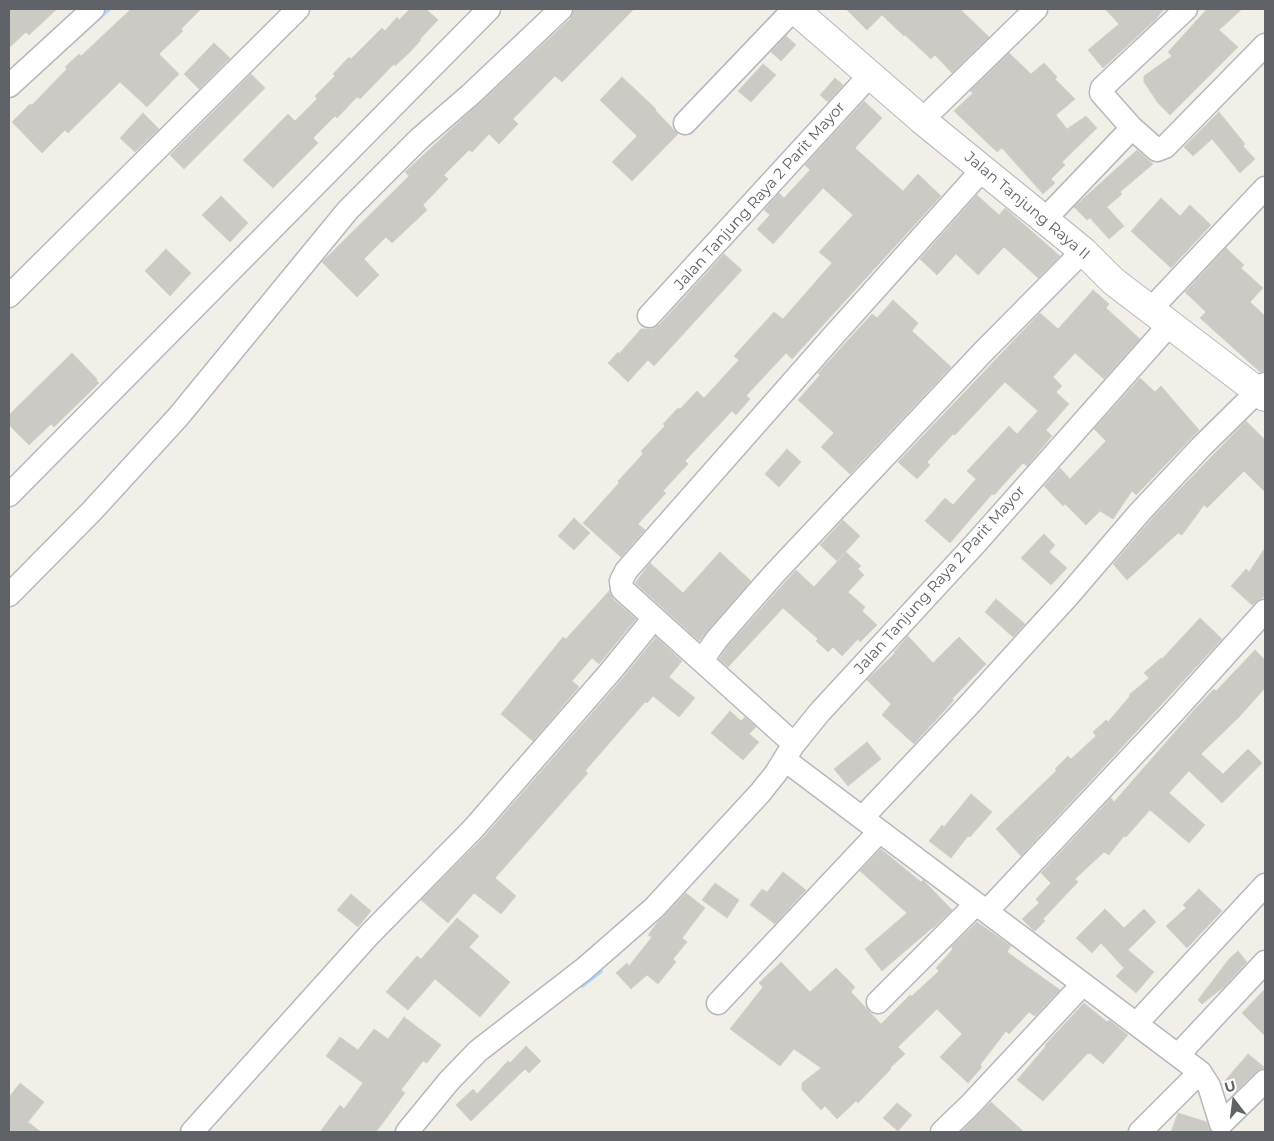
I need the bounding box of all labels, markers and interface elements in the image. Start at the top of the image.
street label: Jalan Tanjung Raya 2 Parit Mayor [671,98,849,294]
street label: Jalan Tanjung Raya II [961,148,1093,264]
street label: Jalan Tanjung Raya 2 Parit Mayor [851,482,1029,678]
north arrow [1209,1076,1259,1126]
text: U [1222,1076,1238,1097]

